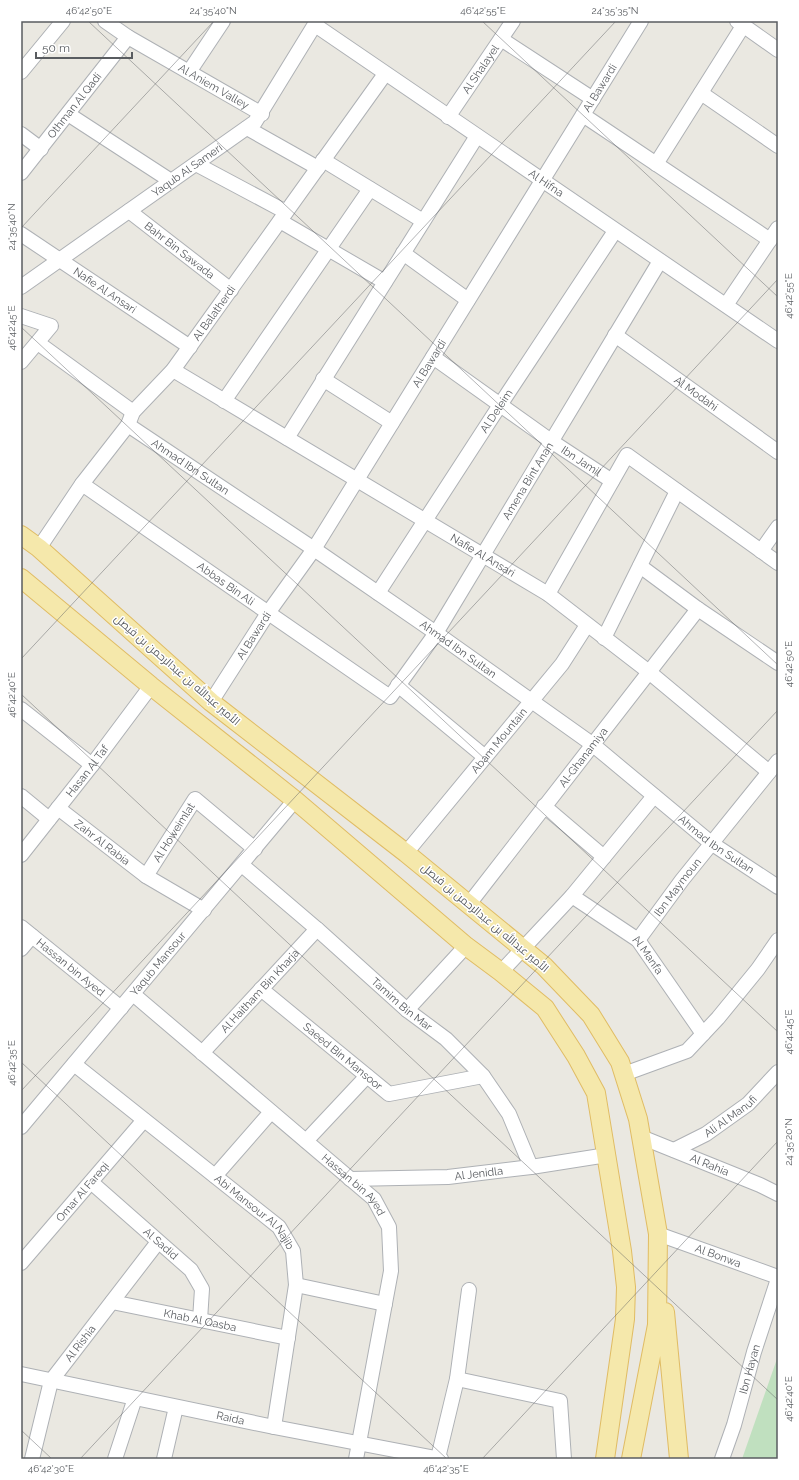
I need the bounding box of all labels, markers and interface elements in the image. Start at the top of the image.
text: 46°42'50"E [66,5,112,16]
text: 24°35'40"N [189,5,237,16]
text: 46°42'55"E [460,5,506,16]
text: 24°35'35"N [591,5,639,16]
scale bar [36,34,132,60]
text: 50 m [42,41,70,55]
street label: Al Shalayel [459,42,502,96]
street label: Al Aniem Valley [176,61,251,112]
street label: Al Bawardi [580,61,619,114]
street label: Othman Al Qadi [44,70,104,141]
street label: Yaqub Al Sameri [149,141,225,199]
street label: Al Hifna [526,166,566,199]
text: 24°35'40"N [6,203,17,251]
street label: Bahr Bin Sawada [142,219,217,281]
street label: Nafie Al Ansari [71,264,139,316]
text: 46°42'55"E [783,273,794,319]
street label: Al Balatherdi [190,283,238,343]
text: 46°42'45"E [6,305,17,351]
street label: Al Bawardi [409,337,449,390]
street label: Al Modahi [672,373,721,413]
street label: Al Deleim [477,387,515,435]
street label: Ahmad Ibn Sultan [149,436,232,497]
street label: Amena Bint Anan [499,440,556,522]
street label: Ibn Jamil [559,443,604,479]
street label: Nafie Al Ansari [448,531,518,579]
street label: Abbas Bin Ali [195,559,257,608]
street label: Al Bawardi [234,609,274,662]
street label: الأمير عبدالله بن عبدالرحمن بن فيصل [112,610,244,728]
street label: Ahmad Ibn Sultan [417,617,499,680]
text: 46°42'50"E [783,641,794,687]
text: 46°42'40"E [6,672,17,718]
street label: Abam Mountain [468,705,530,776]
street label: Al-Ghanamiya [556,725,610,789]
street label: Hasan Al Taf [63,742,111,799]
street label: Al Howeimlat [150,800,198,864]
street label: Ahmad Ibn Sultan [676,812,757,876]
street label: Zahr Al Rabia [72,817,133,868]
street label: Ibn Maymoun [651,855,704,919]
street label: الأمير عبدالله بن عبدالرحمن بن فيصل [419,859,553,975]
street label: Yaqub Mansour [127,929,188,998]
street label: Al Manfa [631,932,666,977]
street label: Hassan bin Ayed [34,936,108,999]
street label: Al Haitham Bin Kharja [218,946,302,1035]
street label: Tamim Bin Mar [369,975,435,1033]
text: 46°42'45"E [783,1009,794,1055]
street label: Saeed Bin Mansoor [301,1020,385,1093]
text: 46°42'35"E [6,1040,17,1086]
street label: Ali Al Manufi [701,1092,759,1140]
text: 24°35'20"N [783,1118,794,1166]
street label: Hassan bin Ayed [319,1151,388,1218]
street label: Al Rahia [688,1151,731,1178]
street label: Omar Al Fareqi [53,1159,112,1224]
street label: Al Jenidla [454,1164,504,1183]
street label: Abi Mansour Al Najib [212,1172,297,1252]
street label: Al Sadid [141,1225,181,1262]
street label: Al Bonwa [694,1241,743,1270]
street label: Khab Al Qasba [163,1306,238,1334]
street label: Al Rishia [62,1322,98,1364]
street label: Ibn Hayan [736,1343,763,1395]
text: 46°42'40"E [783,1376,794,1422]
street label: Raida [215,1409,246,1427]
text: 46°42'30"E [28,1463,74,1474]
text: 46°42'35"E [423,1463,469,1474]

